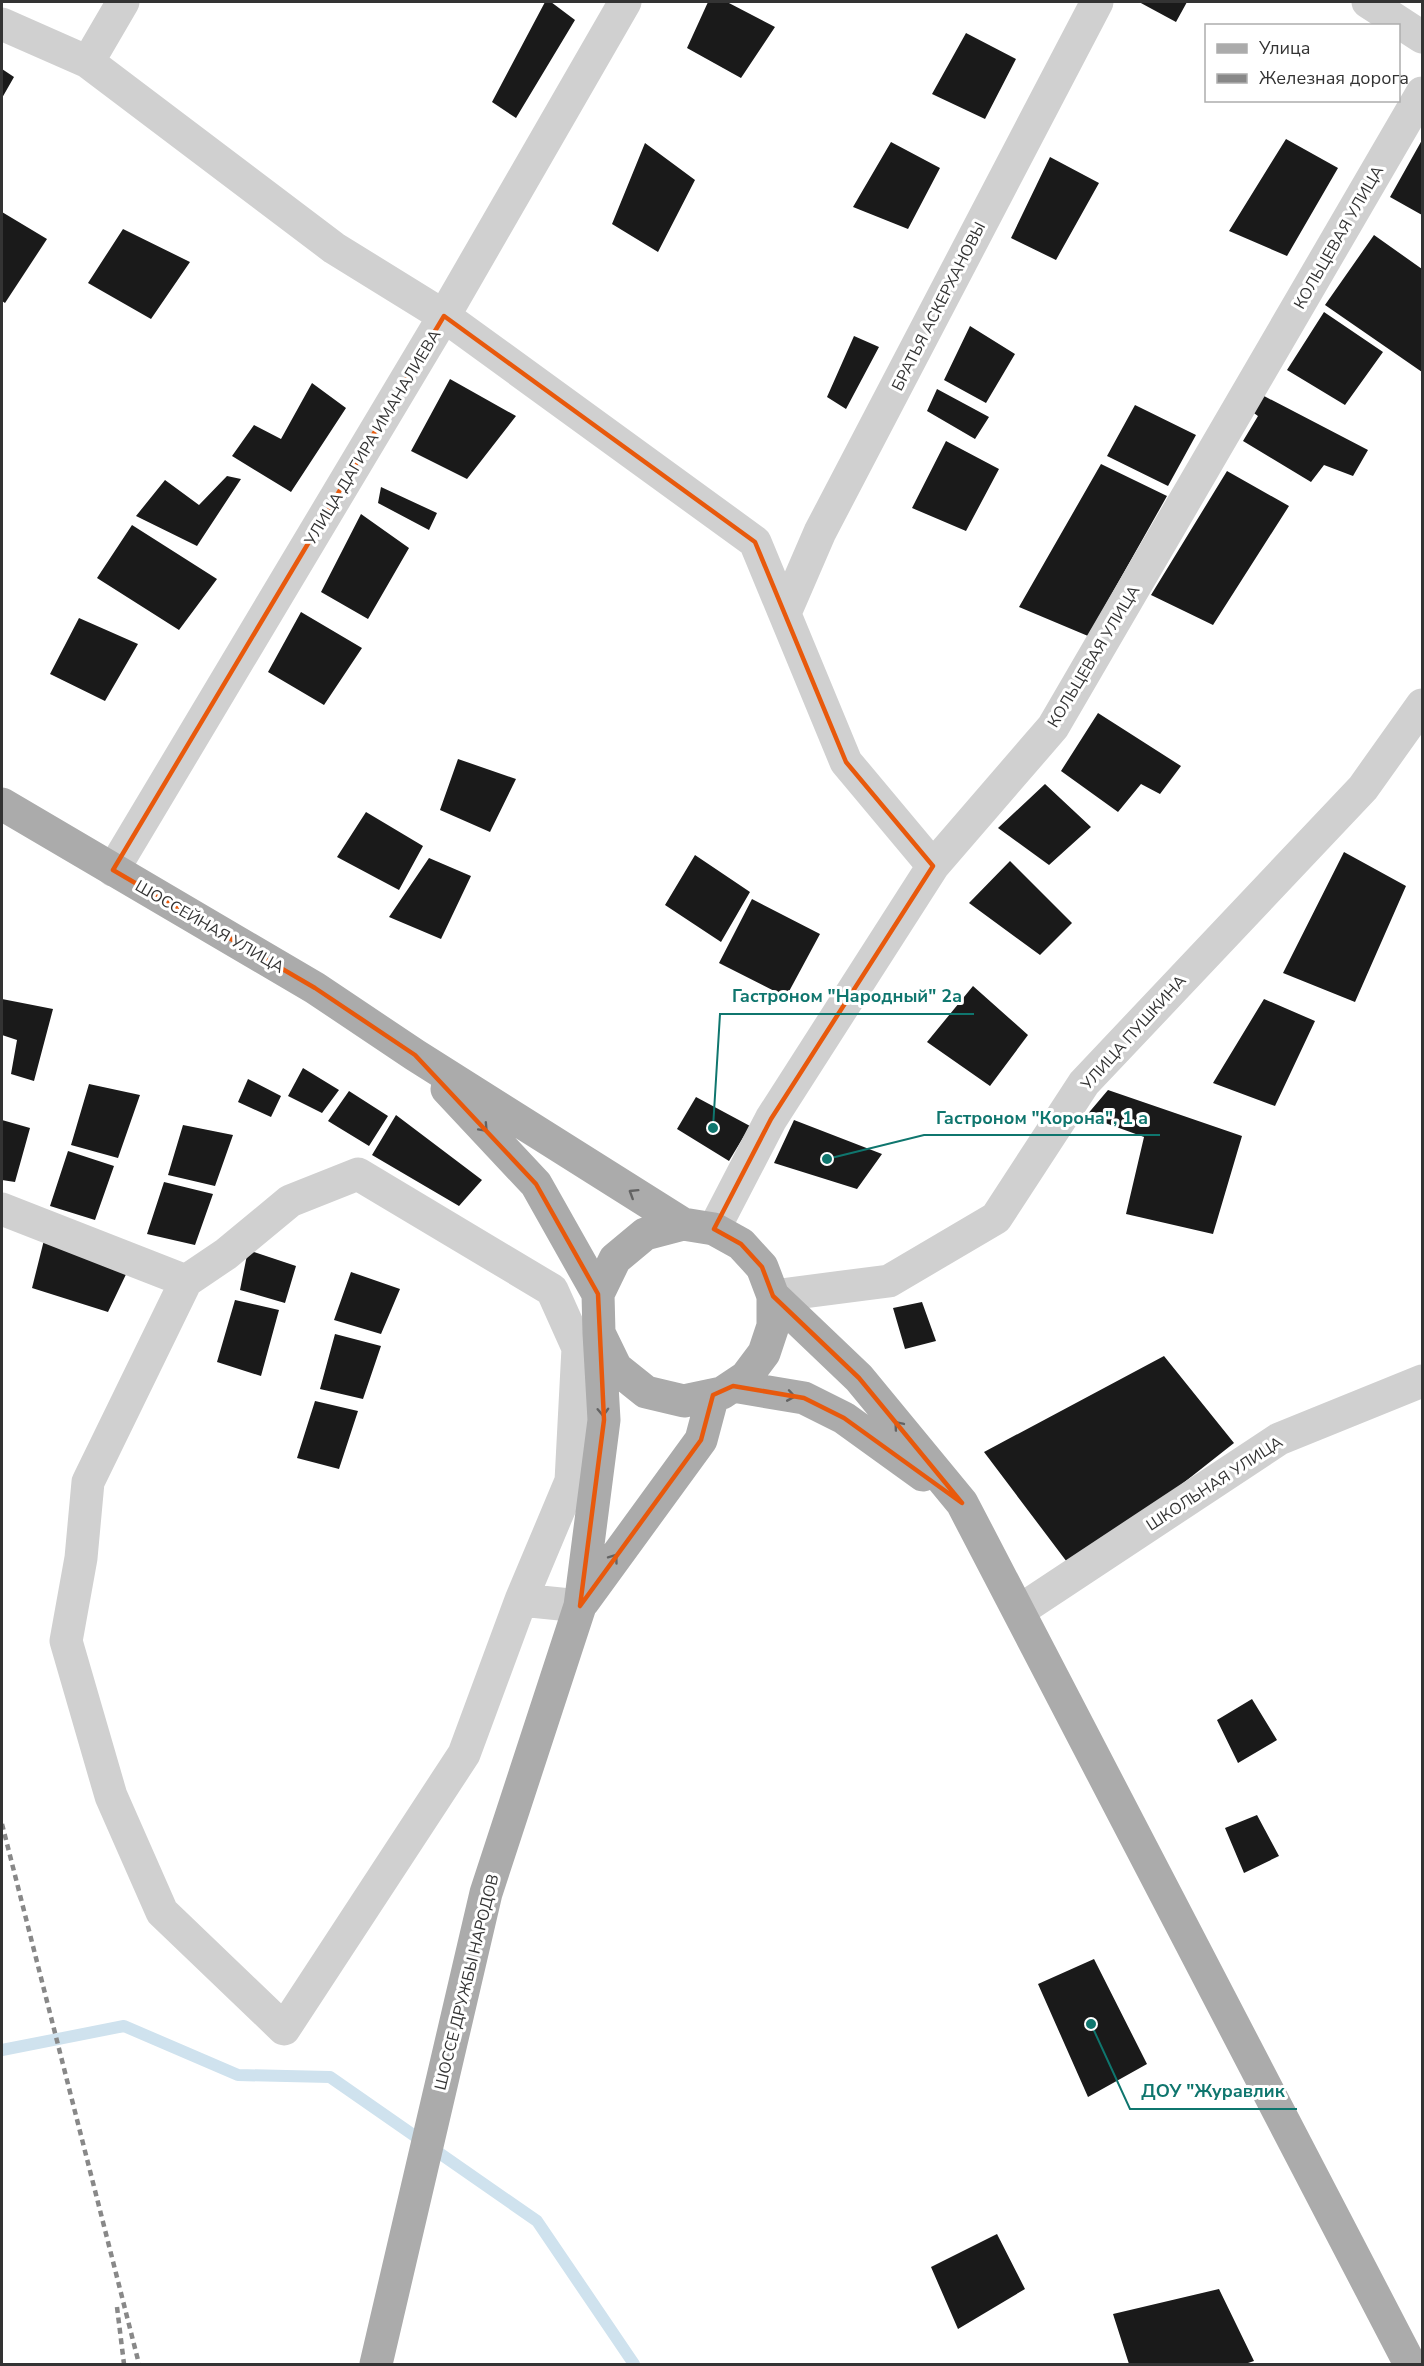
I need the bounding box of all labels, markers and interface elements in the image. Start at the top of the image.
legend [1205,24,1400,102]
text: Улица [1258,36,1310,60]
text: Железная дорога [1259,66,1409,90]
street label: КОЛЬЦЕВАЯ УЛИЦА [1289,161,1389,313]
street label: БРАТЬЯ АСКЕРХАНОВЫ [887,218,991,395]
street label: УЛИЦА ДАГИРА ИМАНАЛИЕВА [299,325,446,550]
street label: КОЛЬЦЕВАЯ УЛИЦА [1043,581,1145,732]
street label: ШОССЕЙНАЯ УЛИЦА [131,875,288,979]
street label: УЛИЦА ПУШКИНА [1076,970,1192,1096]
callout: Гастроном "Народный" 2а [720,978,974,1014]
text: Гастроном "Народный" 2а [732,984,962,1008]
callout: Гастроном "Корона", 1 а [924,1099,1160,1135]
text: Гастроном "Корона", 1 а [936,1106,1148,1130]
one-way arrow [476,1121,487,1132]
one-way arrow [629,1188,639,1200]
one-way arrow [785,1389,795,1402]
one-way arrow [597,1408,610,1417]
one-way arrow [894,1421,905,1432]
street label: ШКОЛЬНАЯ УЛИЦА [1142,1431,1287,1536]
one-way arrow [607,1554,618,1565]
street label: ШОССЕ ДРУЖБЫ НАРОДОВ [429,1872,504,2093]
callout: ДОУ "Журавлик [1130,2073,1297,2109]
text: ДОУ "Журавлик [1141,2079,1286,2103]

